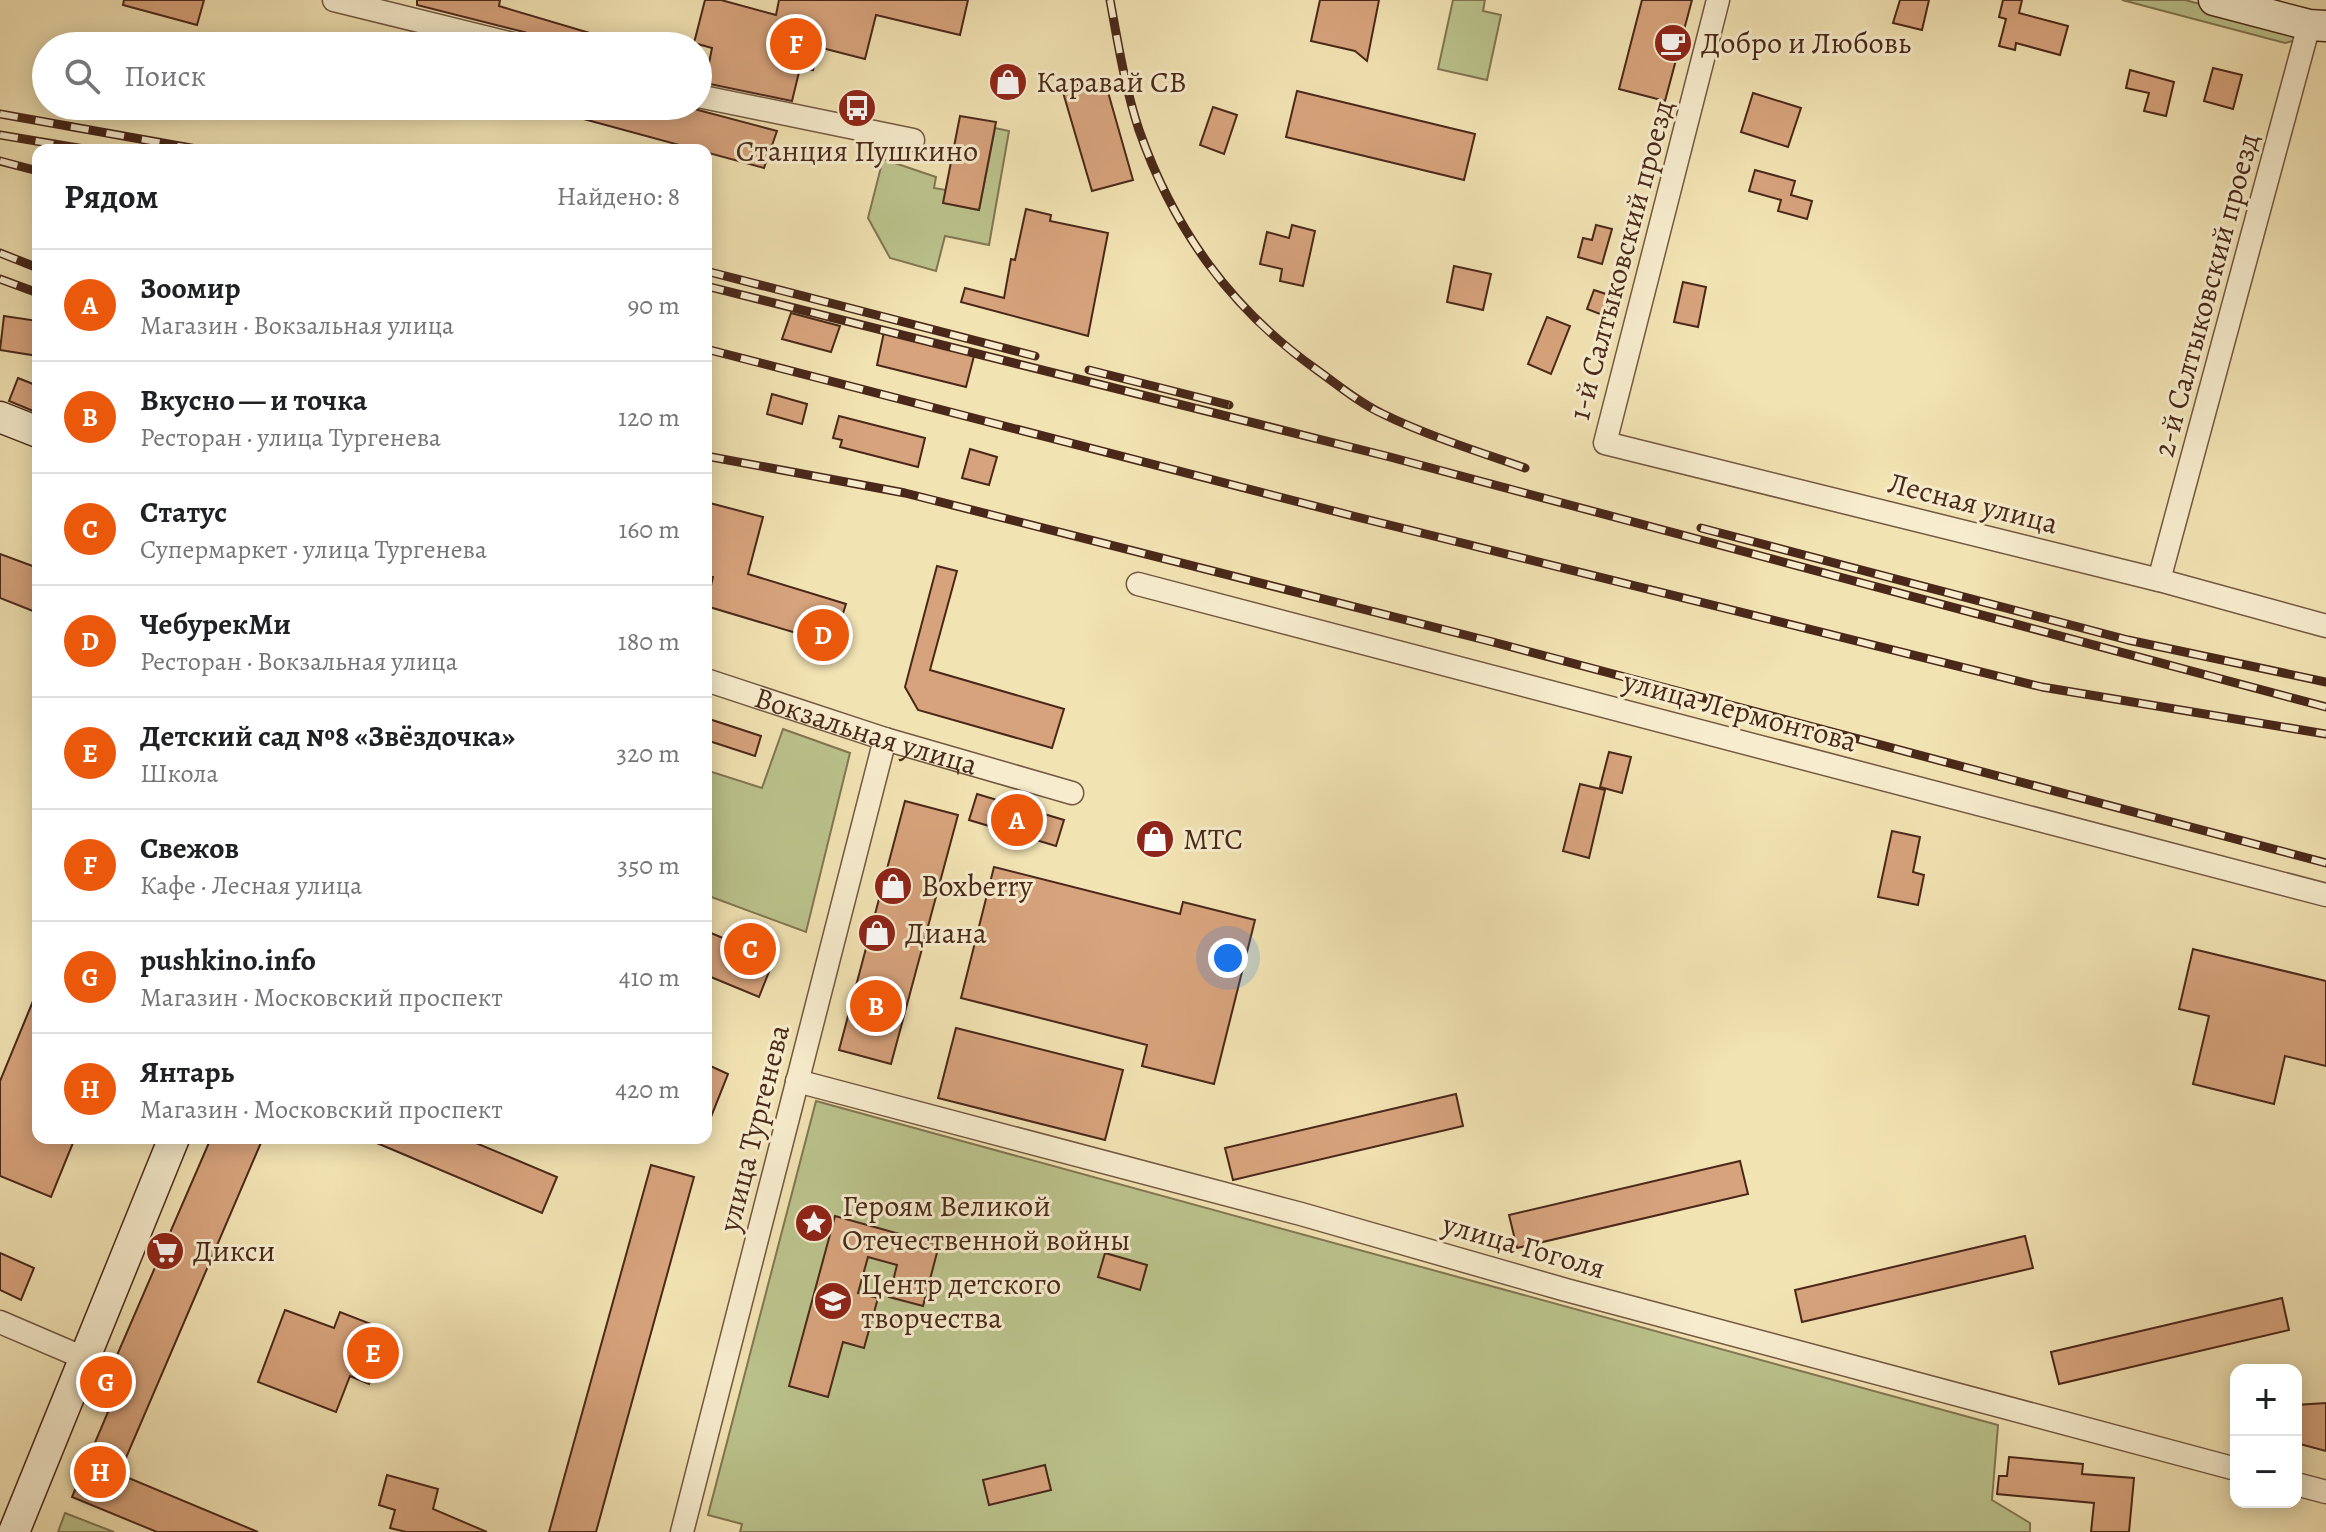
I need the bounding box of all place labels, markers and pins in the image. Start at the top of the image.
pin: F [770,14,822,74]
cafe icon: Добро и Любовь [1652,22,1694,64]
place label: Добро и Любовь [1701,23,1911,63]
shop icon: Каравай СВ [987,61,1029,103]
place label: Каравай СВ [1036,62,1187,102]
bus stop icon: Станция Пушкино [836,87,878,129]
place label: Станция Пушкино [736,131,978,171]
pin: D [797,605,849,665]
pin: A [991,790,1043,850]
shop icon: МТС [1134,818,1176,860]
place label: МТС [1183,819,1243,859]
shop icon: Boxberry [872,865,914,907]
place label: Boxberry [921,866,1033,906]
shop icon: Диана [856,912,898,954]
place label: Диана [905,913,987,953]
pin: C [724,919,776,979]
pin: B [850,976,902,1036]
place label: Героям Великой Отечественной войны [842,1186,1130,1260]
place icon: Героям Великой Отечественной войны [793,1202,835,1244]
supermarket icon: Дикси [144,1230,186,1272]
place label: Дикси [193,1231,275,1271]
place label: Центр детского творчества [861,1264,1061,1338]
school or university icon: Центр детского творчества [812,1280,854,1322]
pin: E [347,1323,399,1383]
pin: G [80,1352,132,1412]
pin: H [74,1442,126,1502]

